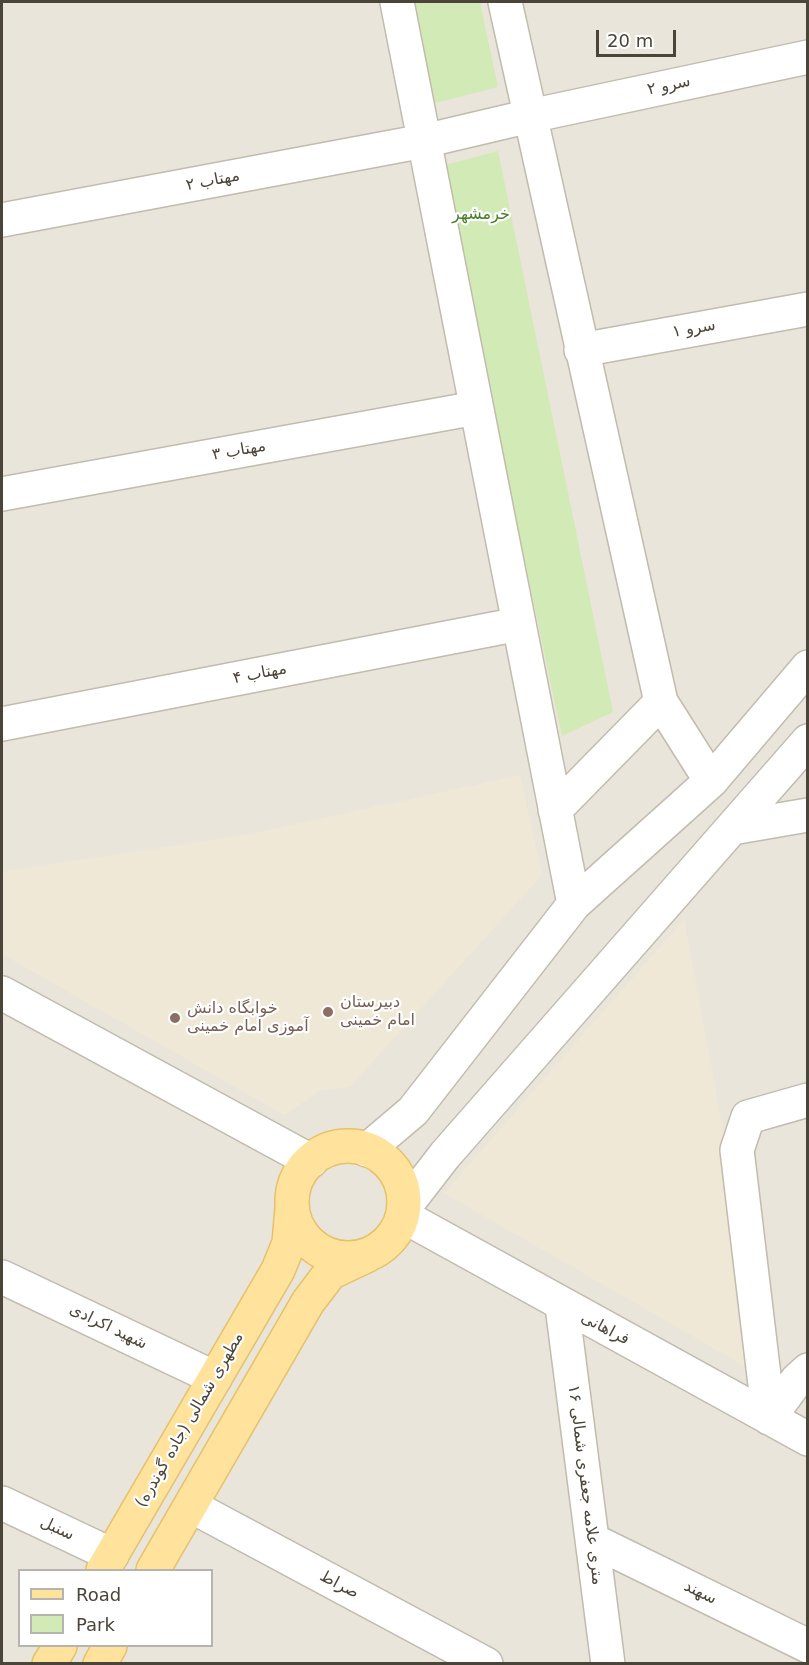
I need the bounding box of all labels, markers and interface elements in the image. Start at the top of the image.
scale bar [599,18,678,56]
text: 20 m [607,30,653,51]
street label: سرو ۲ [646,72,692,100]
street label: مهتاب ۲ [184,166,242,196]
park label: خرمشهر [452,205,510,225]
street label: سرو ۱ [671,316,717,342]
street label: مهتاب ۳ [211,437,267,465]
street label: مهتاب ۴ [231,659,289,689]
place label: دبیرستان امام خمینی [340,993,415,1031]
place label: خوابگاه دانش آموزی امام خمینی [187,999,309,1037]
marker: دبیرستان امام خمینی [321,1005,335,1019]
marker: خوابگاه دانش آموزی امام خمینی [168,1011,182,1025]
street label: شهید اکرادی [66,1300,150,1354]
street label: فراهانی [578,1308,632,1350]
street label: مطهری شمالی (جاده گوندره) [132,1329,248,1511]
street label: ۱۶ متری علامه جعفری شمالی [563,1384,607,1586]
street label: سنبل [37,1513,77,1545]
street label: صراط [316,1567,362,1603]
legend [18,1569,213,1647]
street label: سهند [681,1577,719,1609]
text: Road [76,1584,121,1605]
text: Park [76,1614,115,1635]

